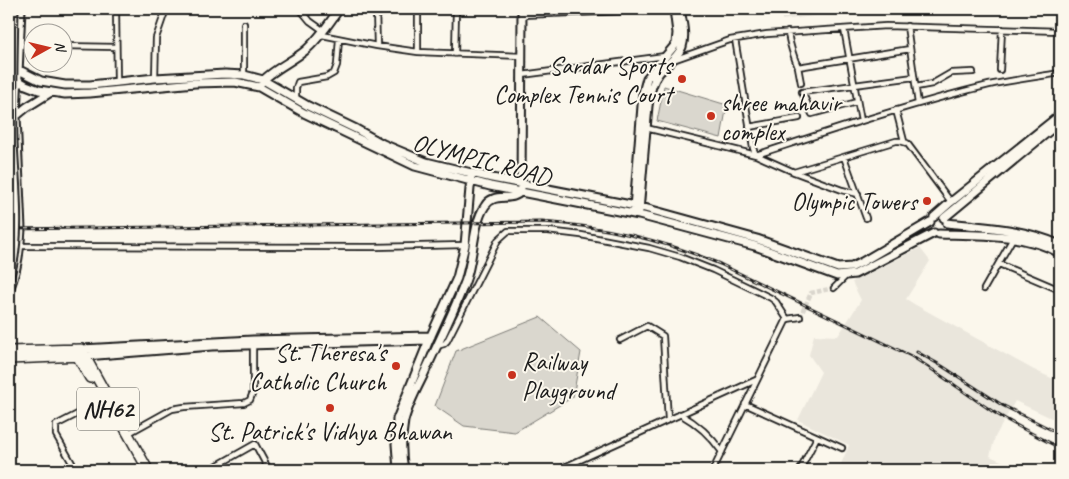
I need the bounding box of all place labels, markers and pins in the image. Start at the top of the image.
place label: Sardar Sports Complex Tennis Court [494,50,676,111]
marker: Sardar Sports Complex Tennis Court [676,73,688,85]
place label: shree mahavir complex [721,87,844,148]
marker: shree mahavir complex [705,110,717,122]
place label: Olympic Towers [792,186,919,218]
marker: Olympic Towers [921,195,933,207]
place label: St. Theresa's Catholic Church [249,337,388,398]
place label: Railway Playground [522,346,618,407]
marker: St. Theresa's Catholic Church [390,360,402,372]
marker: Railway Playground [506,369,518,381]
marker: St. Patrick's Vidhya Bhawan [324,402,336,414]
place label: St. Patrick's Vidhya Bhawan [208,416,453,448]

